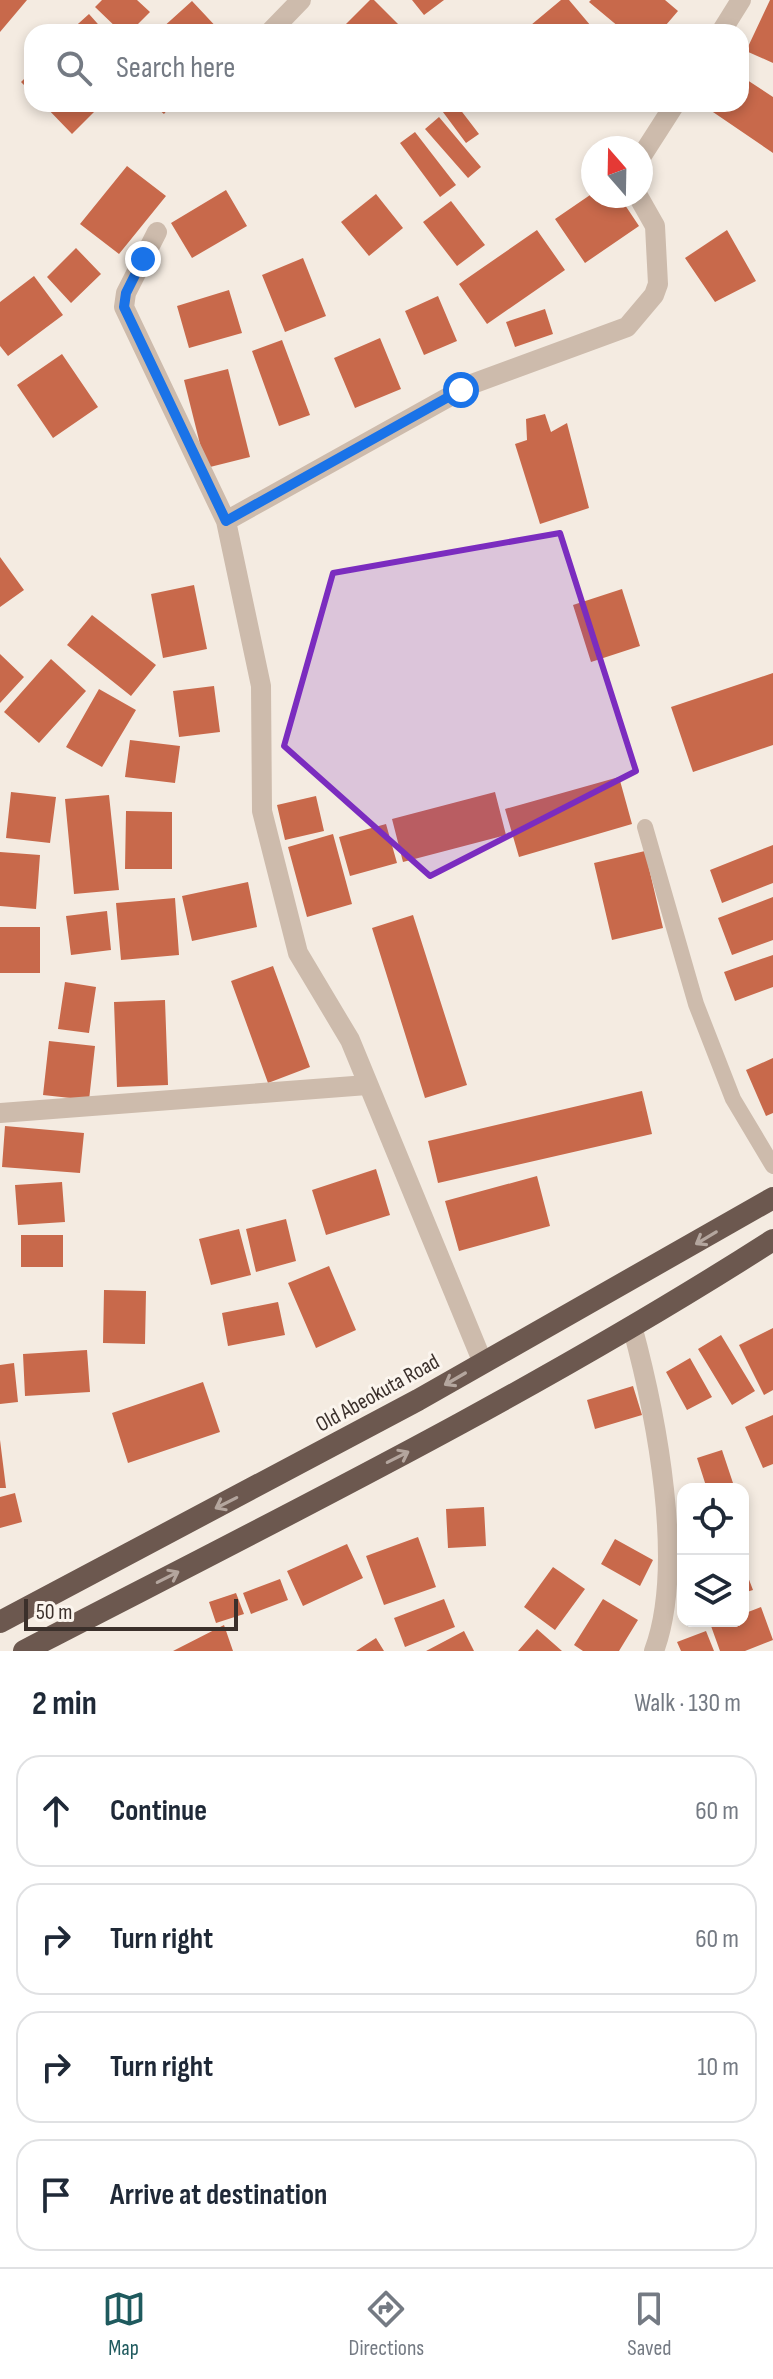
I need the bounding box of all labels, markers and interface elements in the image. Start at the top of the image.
search box [24,24,749,112]
icon: search [52,46,96,90]
text: Search here [116,50,235,86]
north arrow [581,136,653,208]
route end [125,241,161,277]
route start [443,372,479,408]
one-way arrow [695,1230,718,1246]
street label: Old Abeokuta Road [311,1348,444,1438]
one-way arrow [444,1371,467,1387]
one-way arrow [386,1449,410,1465]
map controls [677,1483,749,1627]
button: locate [677,1483,749,1555]
one-way arrow [215,1496,239,1511]
button: layers [677,1555,749,1627]
one-way arrow [155,1568,179,1584]
scale bar [24,1595,238,1631]
text: 50 m [36,1599,72,1626]
text: 2 min [32,1683,97,1724]
text: Walk · 130 m [634,1688,741,1719]
icon: ahead [34,1789,78,1833]
text: Continue [110,1793,207,1829]
text: 60 m [695,1796,739,1827]
icon: right [34,1917,78,1961]
text: Turn right [110,1921,213,1957]
text: 60 m [695,1924,739,1955]
icon: right [34,2045,78,2089]
text: Turn right [110,2049,213,2085]
text: 10 m [697,2052,739,2083]
icon: arrive [34,2173,78,2217]
text: Arrive at destination [110,2177,327,2213]
tab: Map [102,2287,146,2362]
tab: Directions [349,2287,424,2362]
tab: Saved [627,2287,671,2362]

